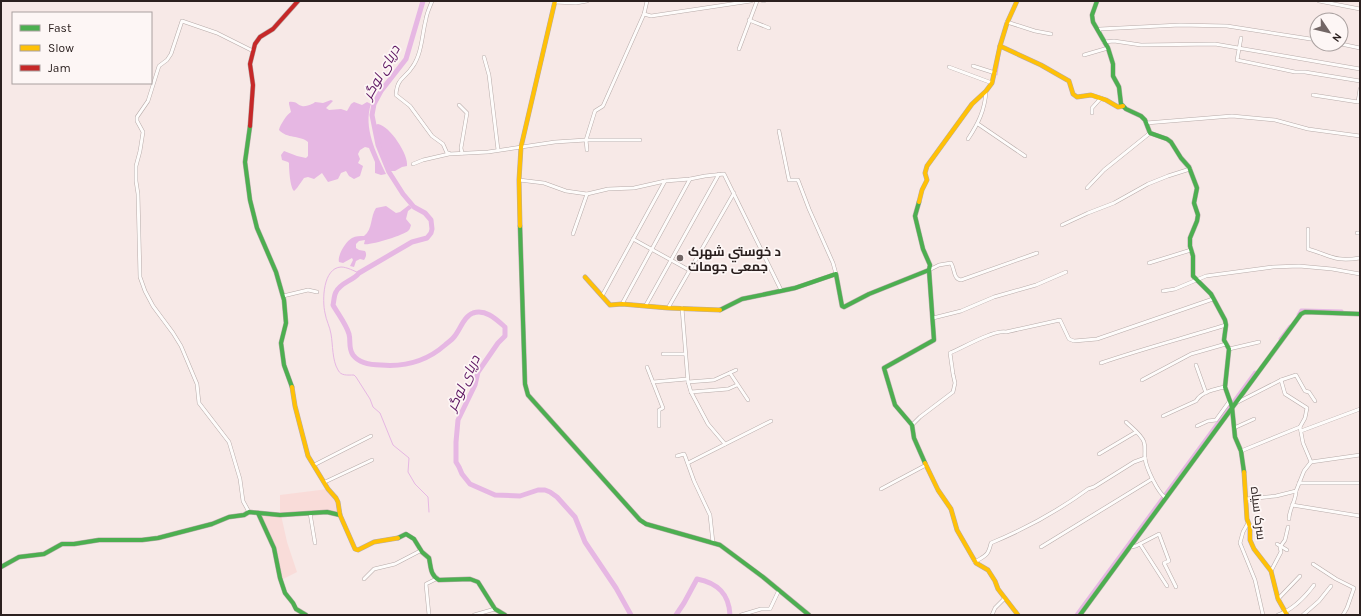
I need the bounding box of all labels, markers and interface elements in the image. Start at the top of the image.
legend [12,12,152,84]
north arrow [1309,12,1349,52]
text: Fast [48,21,72,35]
text: N [1329,30,1344,44]
text: Slow [48,41,74,55]
water label: دریای لوگر [358,41,404,104]
text: Jam [48,61,71,75]
place label: د خوستي شهرک جمعی جومات [688,244,781,275]
marker: د خوستي شهرک جمعی جومات [675,253,685,263]
water label: دریای لوگر [442,352,484,416]
street label: سرک سیاه [1248,485,1269,541]

